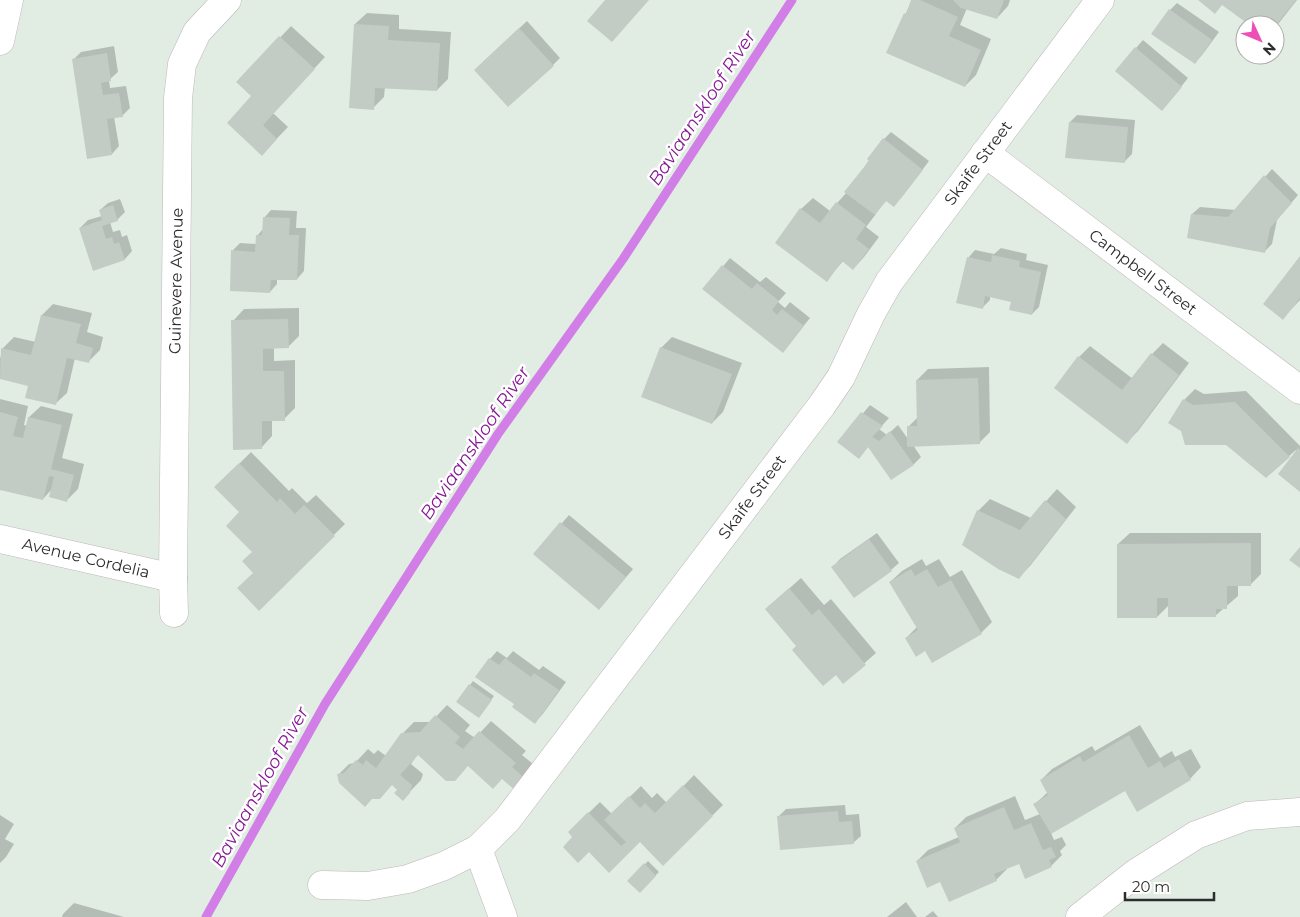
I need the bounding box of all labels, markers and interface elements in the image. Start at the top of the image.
north arrow [1235,15,1285,65]
water label: Baviaanskloof River [644,26,761,190]
text: N [1259,39,1280,59]
street label: Skaife Street [940,117,1016,209]
street label: Guinevere Avenue [165,208,187,354]
street label: Campbell Street [1085,225,1201,319]
water label: Baviaanskloof River [416,362,535,524]
street label: Skaife Street [714,451,790,543]
street label: Avenue Cordelia [20,534,152,582]
water label: Baviaanskloof River [207,702,314,871]
scale bar [1125,870,1214,902]
text: 20 m [1132,877,1170,896]

